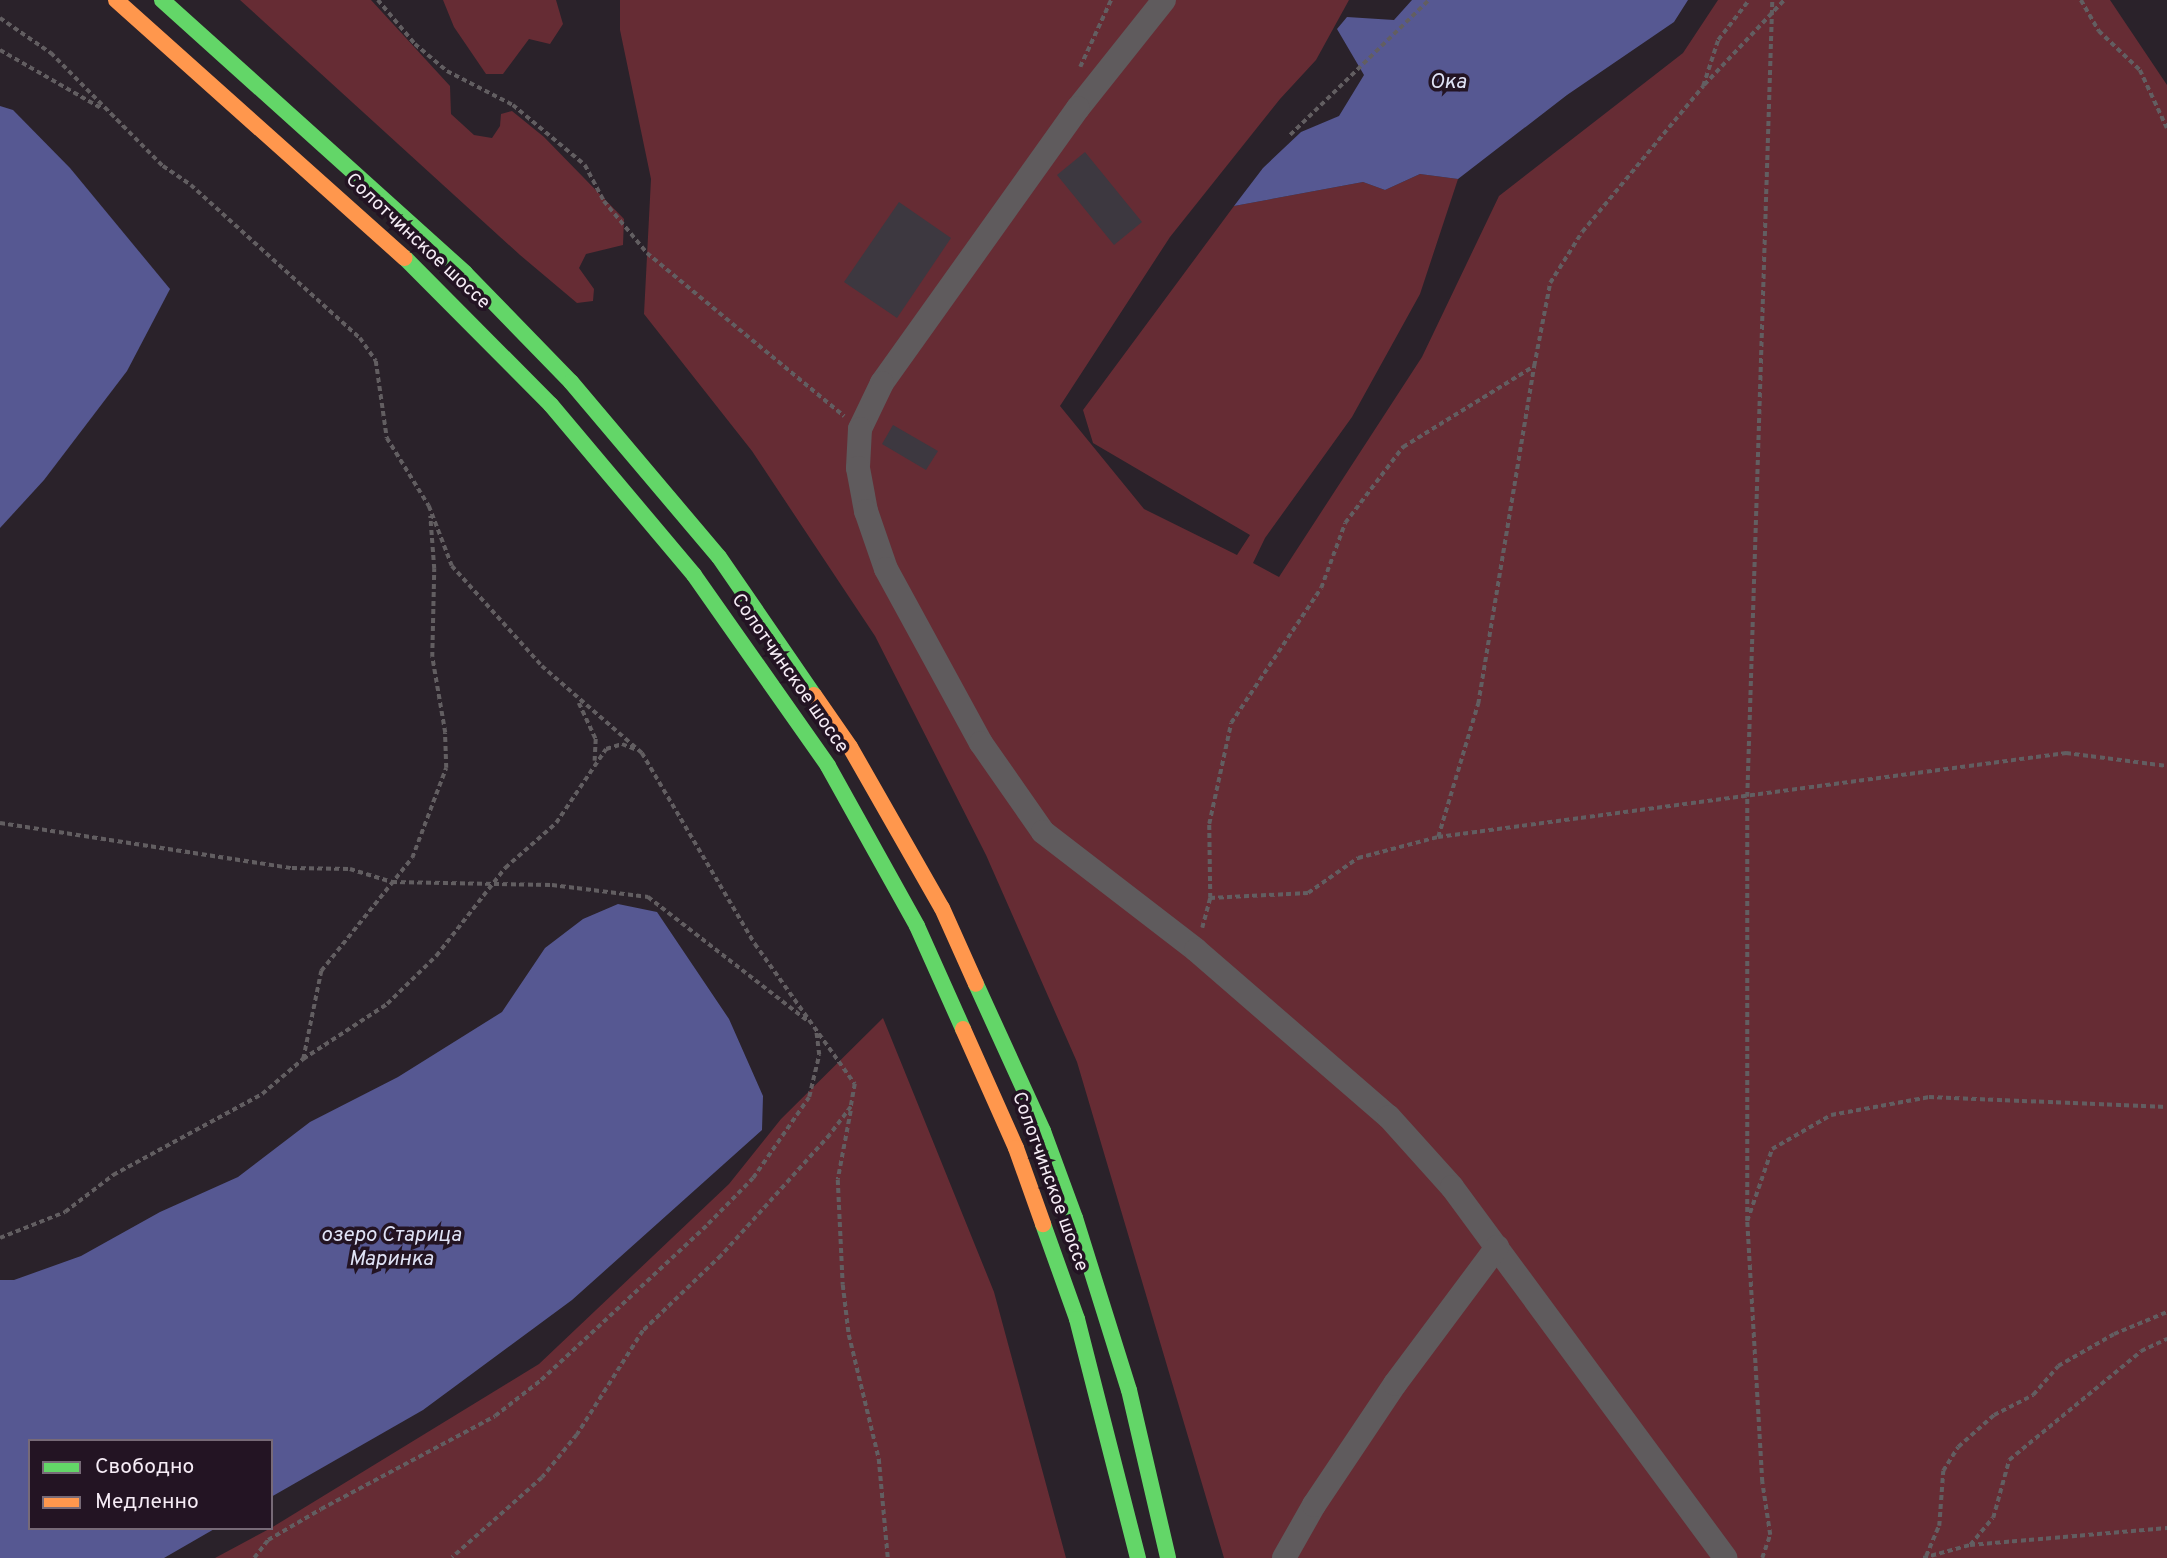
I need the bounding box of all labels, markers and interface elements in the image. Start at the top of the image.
water label: Ока [1430,70,1466,96]
street label: Солотчинское шоссе [340,169,494,315]
street label: Солотчинское шоссе [725,590,853,758]
street label: Солотчинское шоссе [1006,1089,1092,1275]
water label: озеро Старица Маринка [321,1223,461,1273]
legend [28,1439,273,1530]
text: Свободно [95,1454,194,1481]
text: Медленно [95,1489,199,1516]

